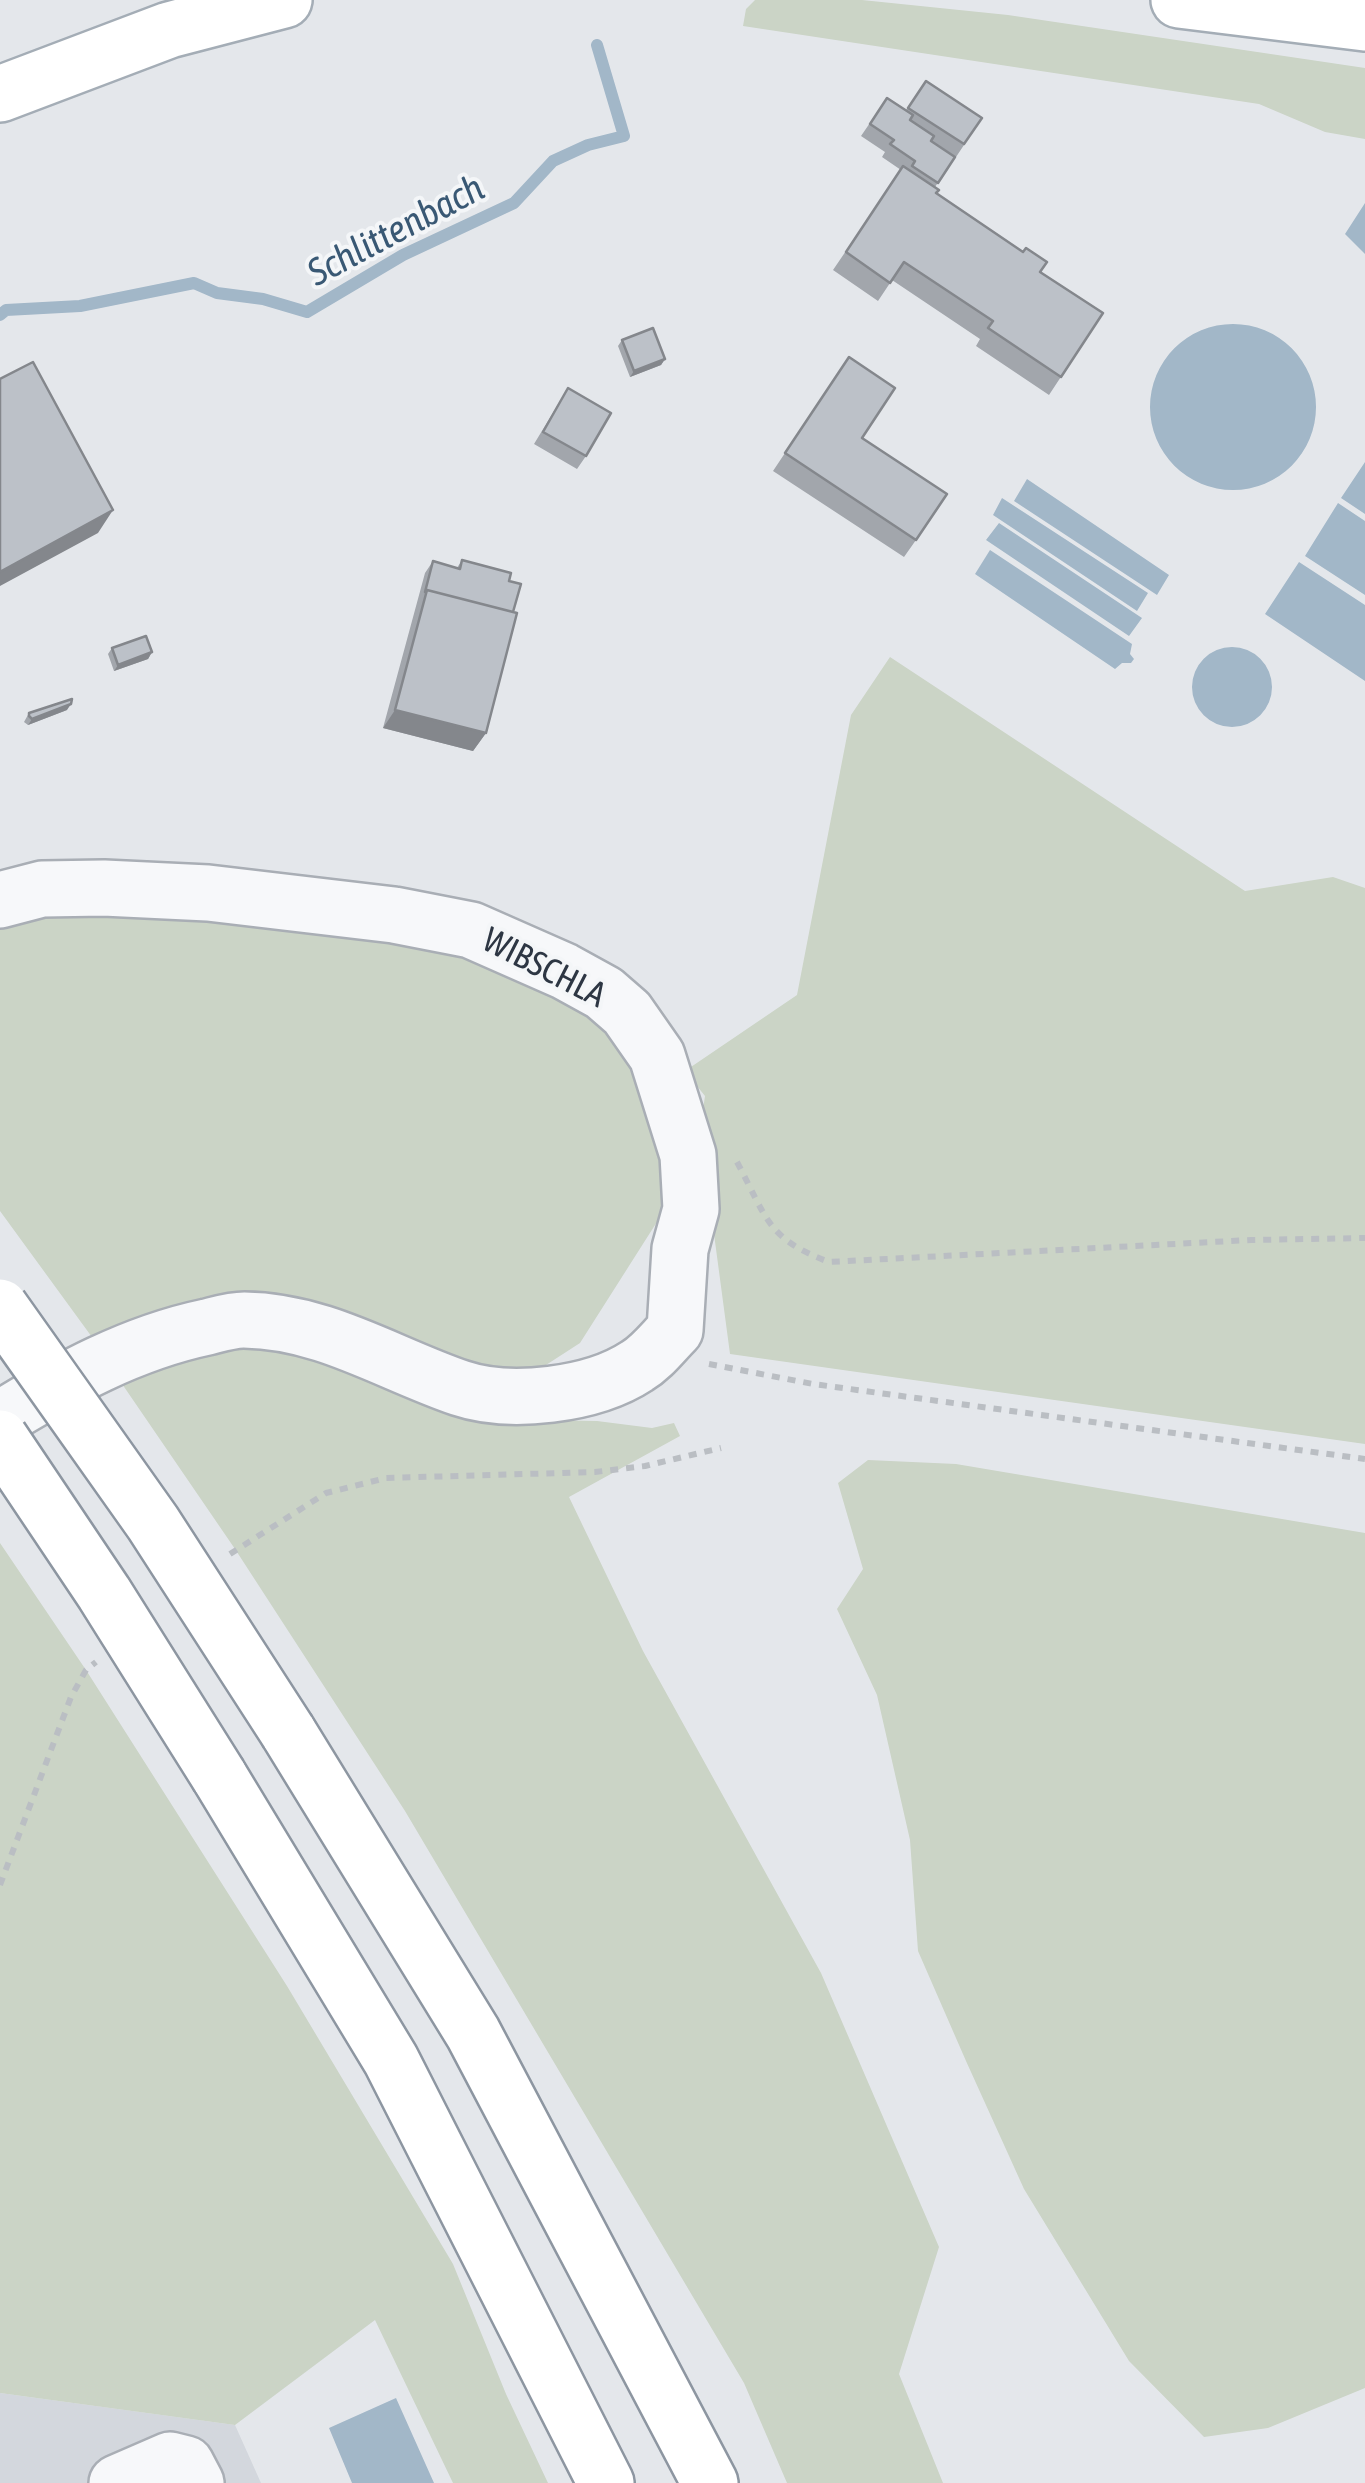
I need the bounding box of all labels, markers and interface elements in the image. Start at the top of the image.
water label: Schlittenbach [300,166,492,296]
street label: WIBSCHLA [475,919,613,1017]

